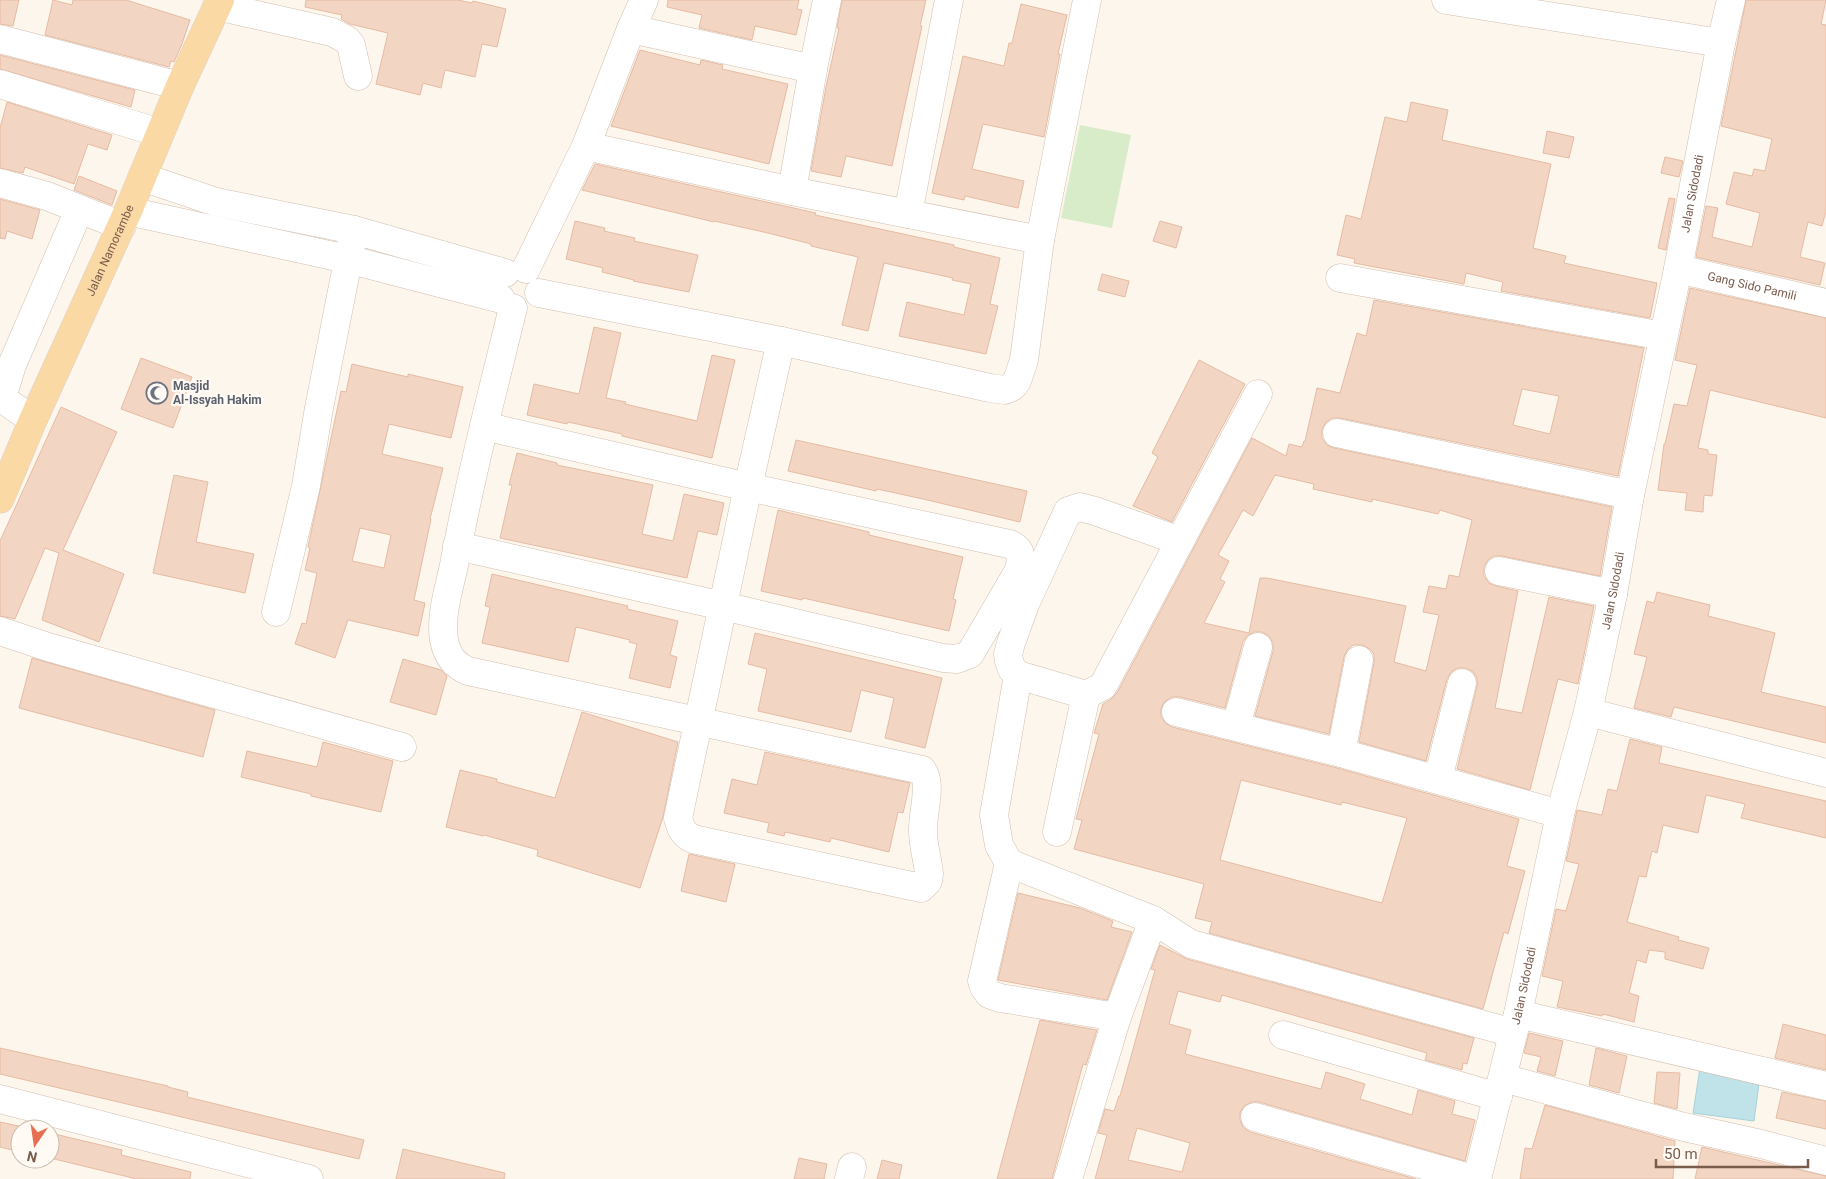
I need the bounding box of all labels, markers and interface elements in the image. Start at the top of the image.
street label: Jalan Sidodadi [1678,153,1707,234]
street label: Jalan Namorambe [83,203,137,298]
street label: Gang Sido Pamili [1706,269,1798,303]
place label: Masjid Al-Issyah Hakim [173,379,262,407]
mosque icon: Masjid Al-Issyah Hakim [145,381,169,405]
street label: Jalan Sidodadi [1599,551,1627,631]
street label: Jalan Sidodadi [1509,946,1539,1026]
north arrow [10,1119,60,1169]
scale bar [1656,1136,1808,1168]
text: 50 m [1664,1145,1698,1163]
text: N [25,1148,39,1166]

